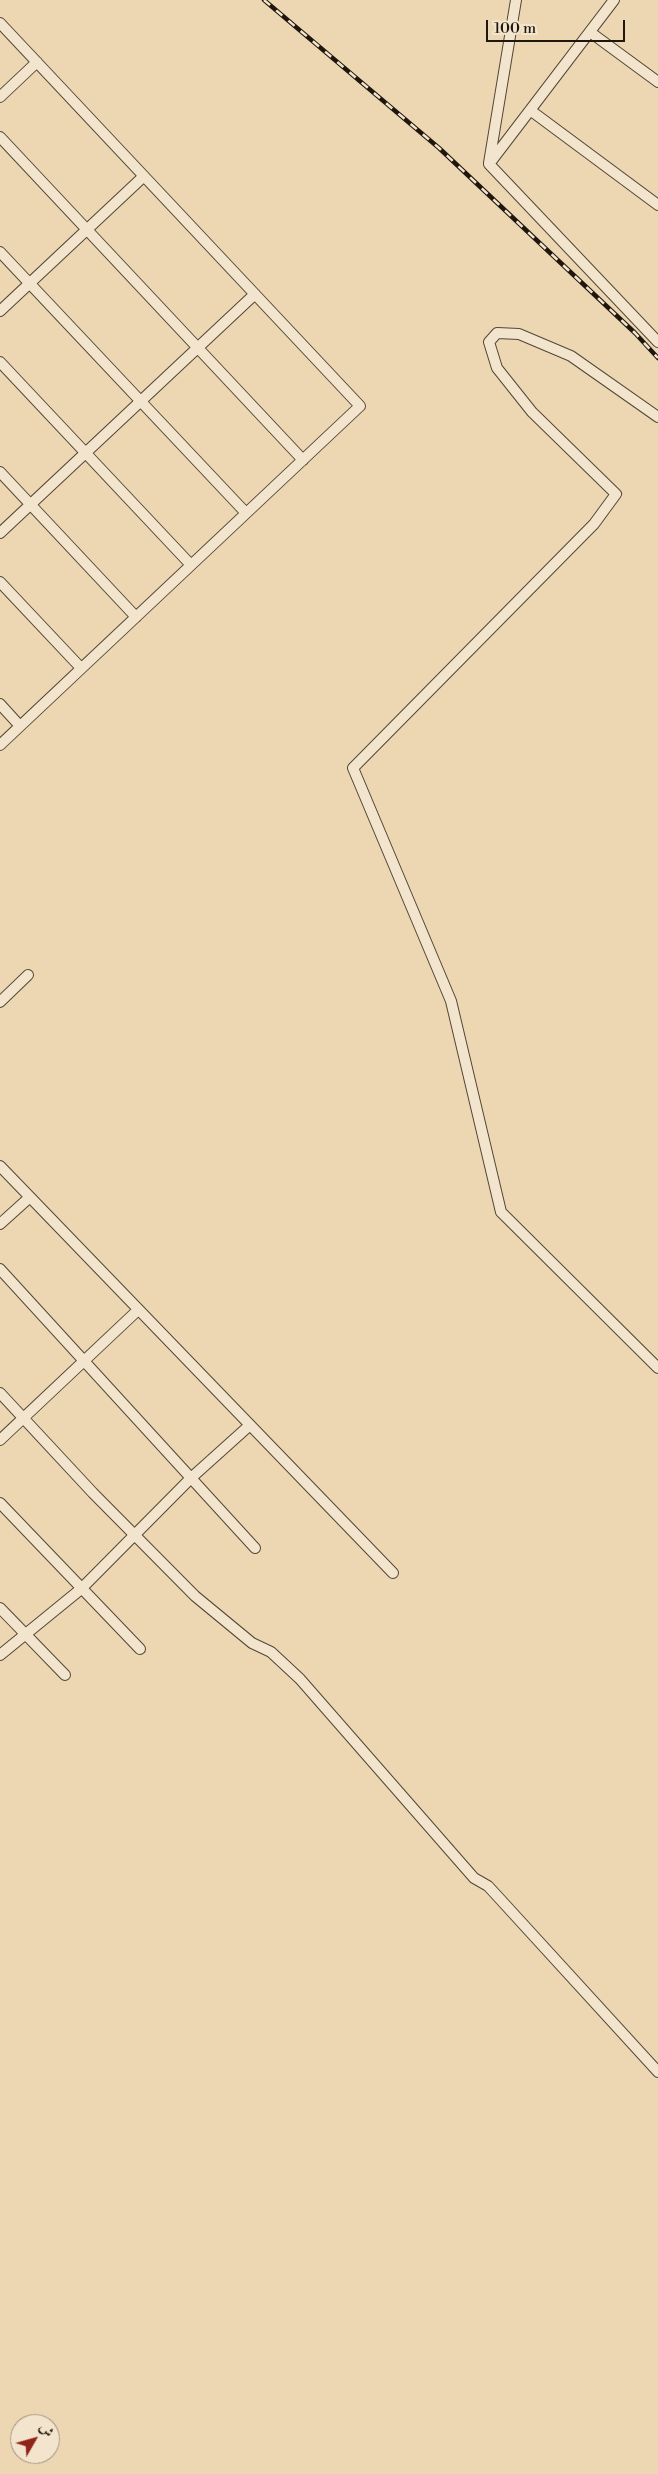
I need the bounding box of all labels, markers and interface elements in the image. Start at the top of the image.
scale bar [488,10,627,42]
text: 100 m [494,19,536,38]
north arrow [10,2414,60,2464]
text: ش [35,2419,57,2441]

